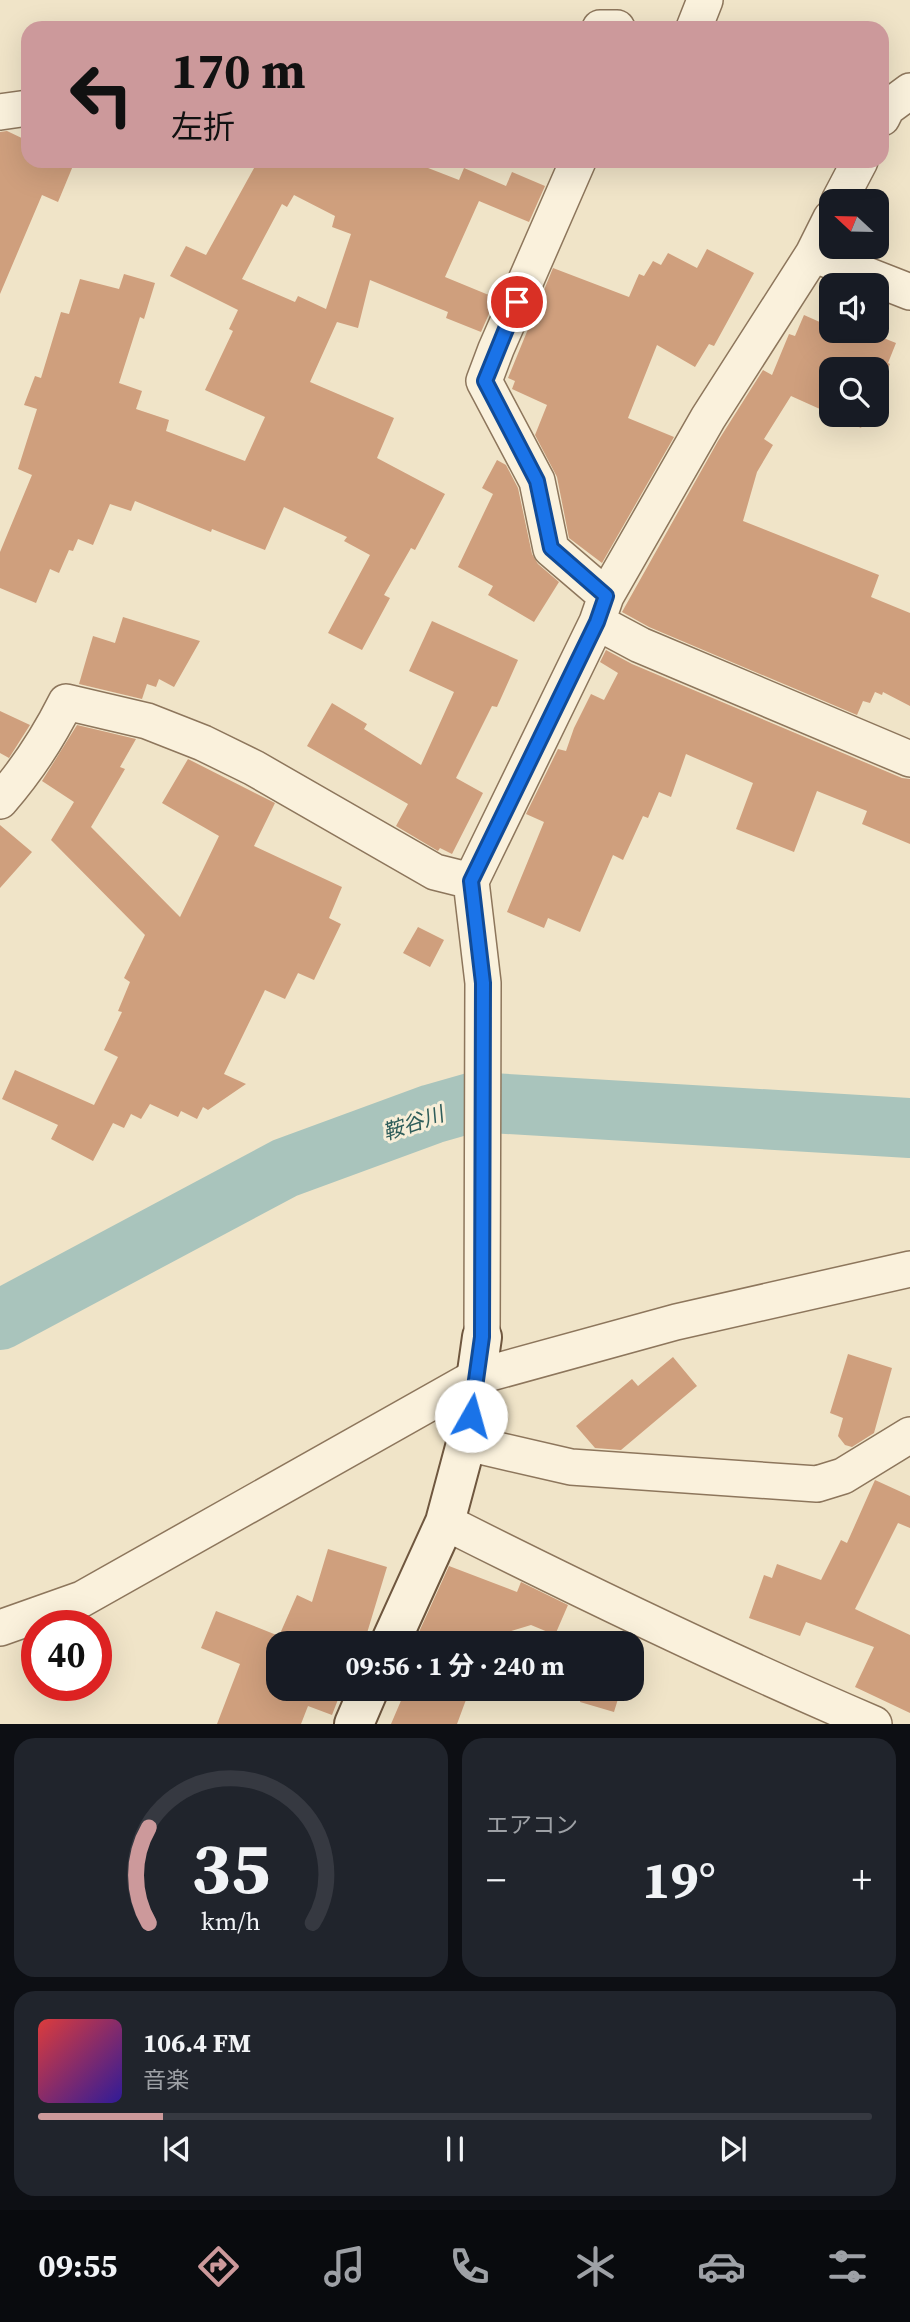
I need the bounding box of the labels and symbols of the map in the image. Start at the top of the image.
north arrow [819,189,889,259]
pin [487,272,547,332]
water label: 鞍谷川 [378,1098,449,1147]
position arrow [434,1379,508,1453]
speed limit sign: 40 [21,1610,112,1701]

